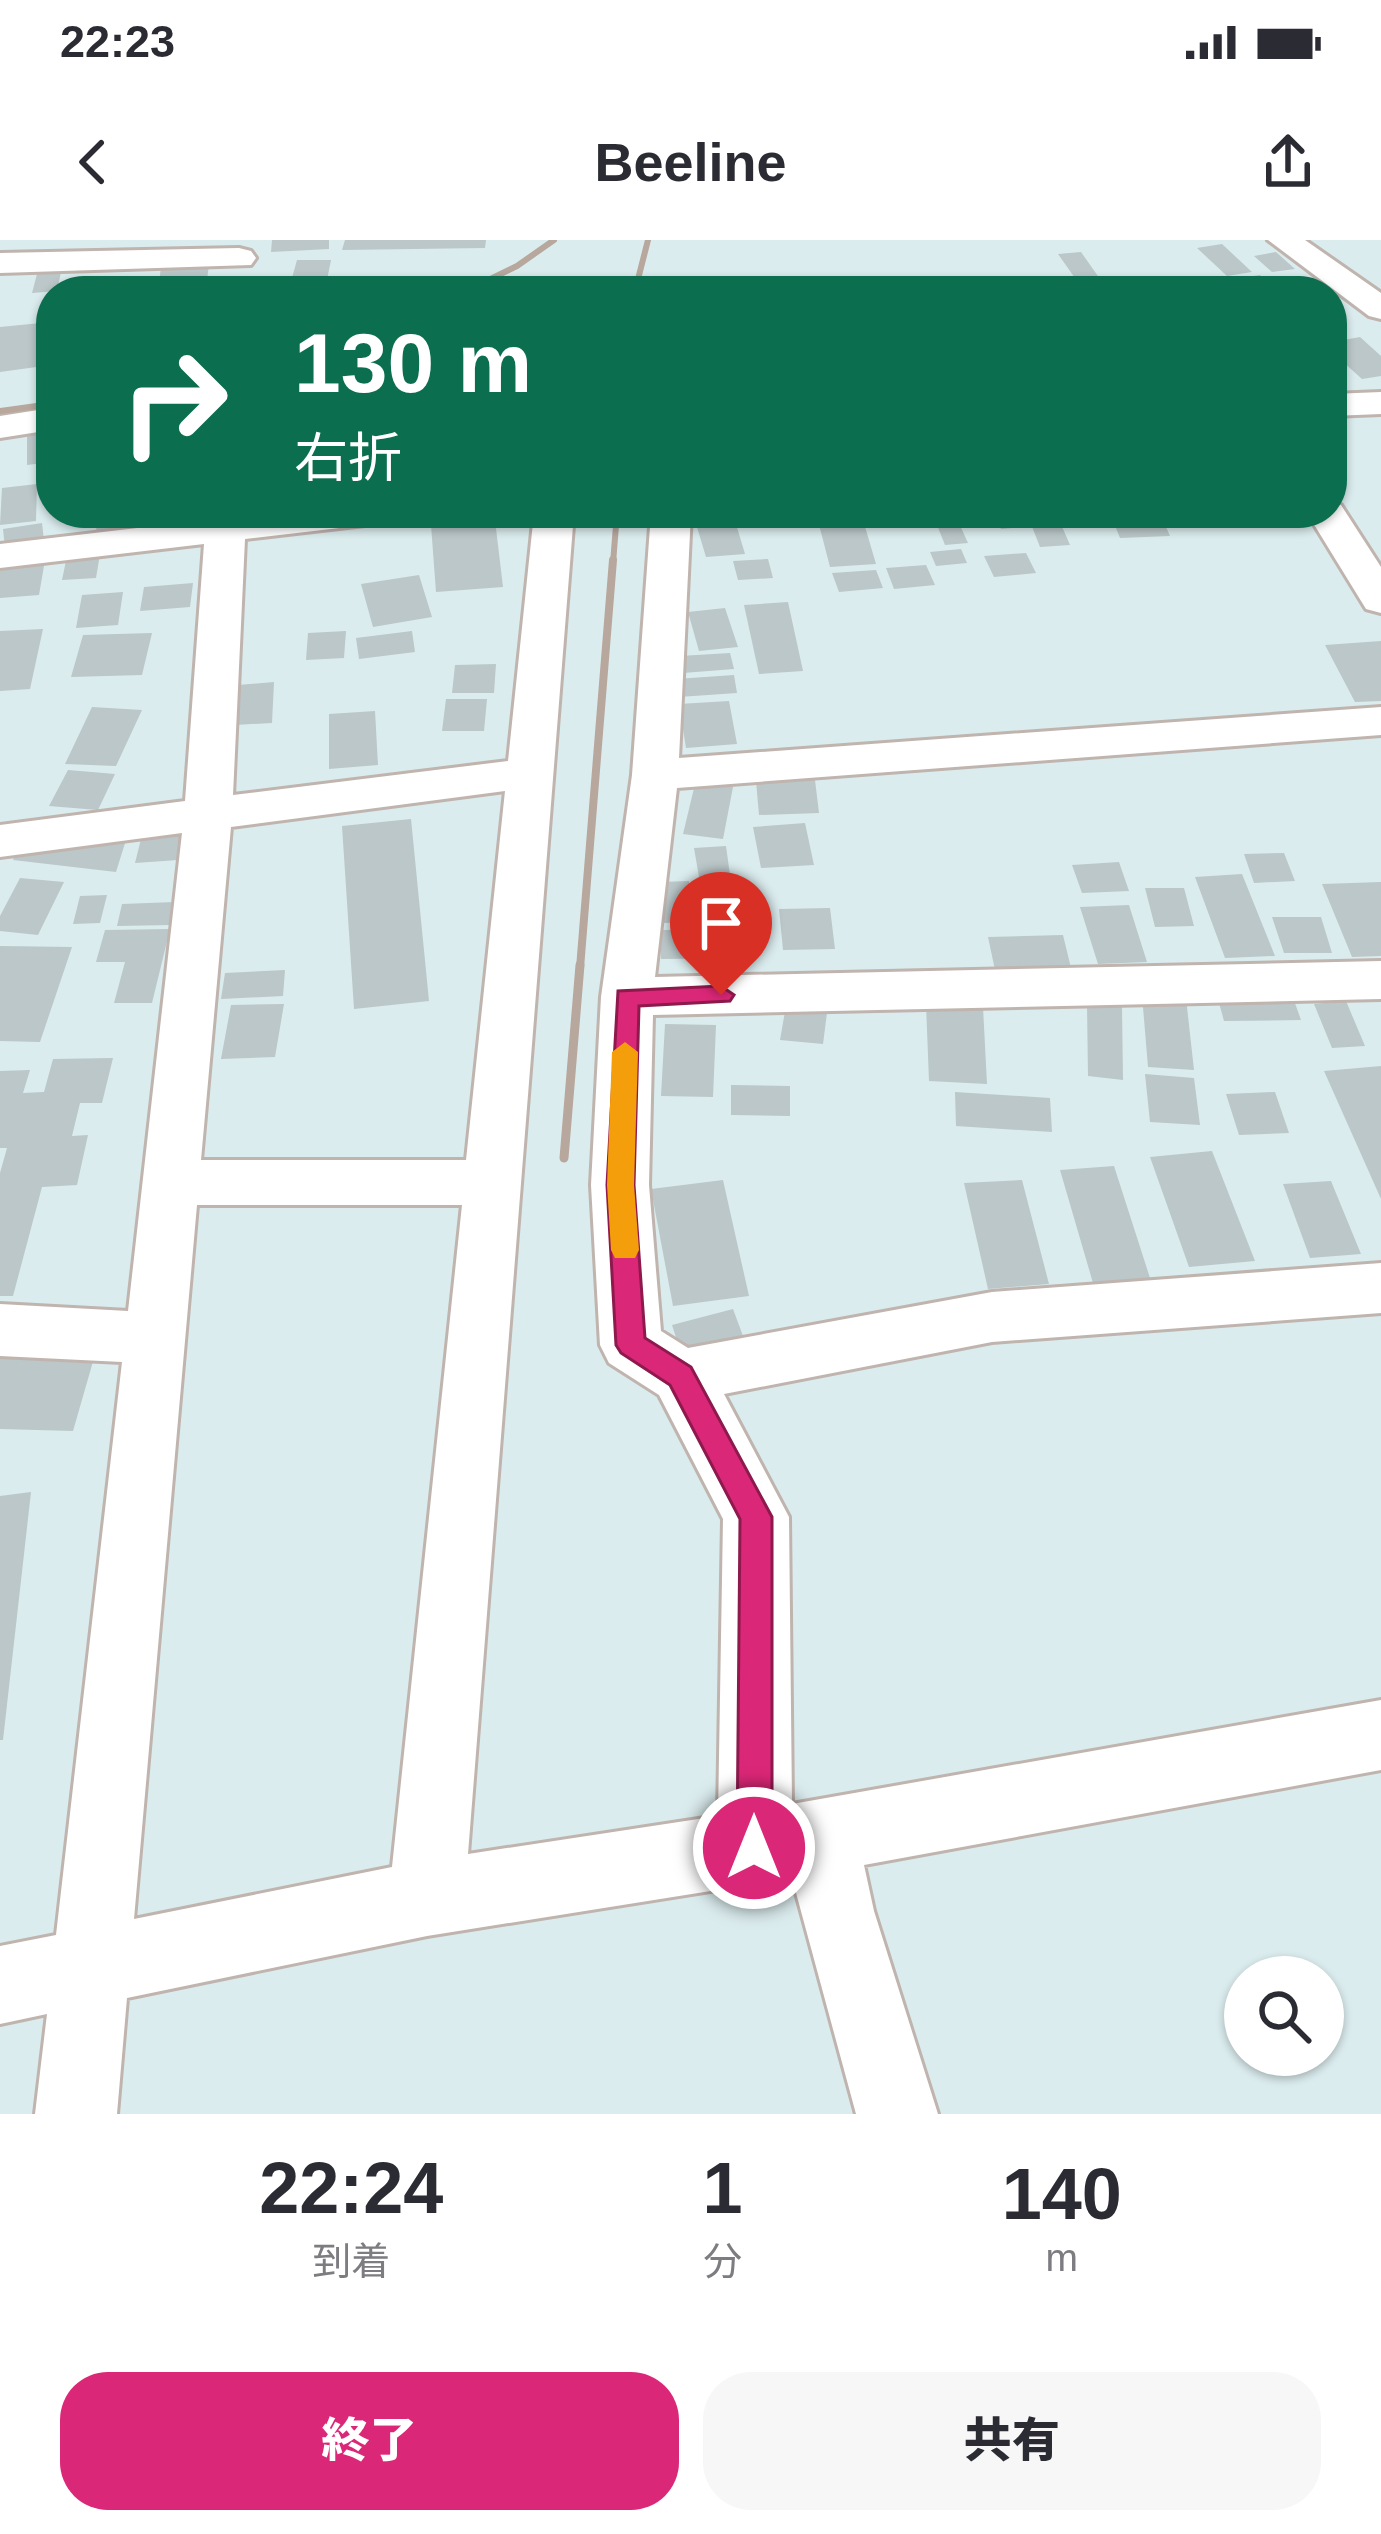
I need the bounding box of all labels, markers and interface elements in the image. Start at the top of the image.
text: 22:23 [60,16,175,67]
icon: back [60,129,126,195]
icon: share [1255,129,1321,195]
text: Beeline [594,132,787,192]
text: 130 m [294,316,532,410]
icon: right [96,324,252,480]
text: 右折 [294,428,402,488]
pin [670,872,772,995]
icon: arrive [688,890,754,956]
position arrow [691,1785,817,1911]
map controls [1224,1956,1344,2076]
button: search [1224,1956,1344,2076]
text: 22:24 [259,2148,443,2228]
text: 1 [702,2148,743,2228]
text: 140 [1002,2154,1122,2234]
text: m [1045,2236,1078,2279]
text: 到着 [312,2240,390,2283]
text: 分 [703,2240,742,2283]
button: 終了 [60,2372,679,2510]
button: 共有 [703,2372,1321,2510]

